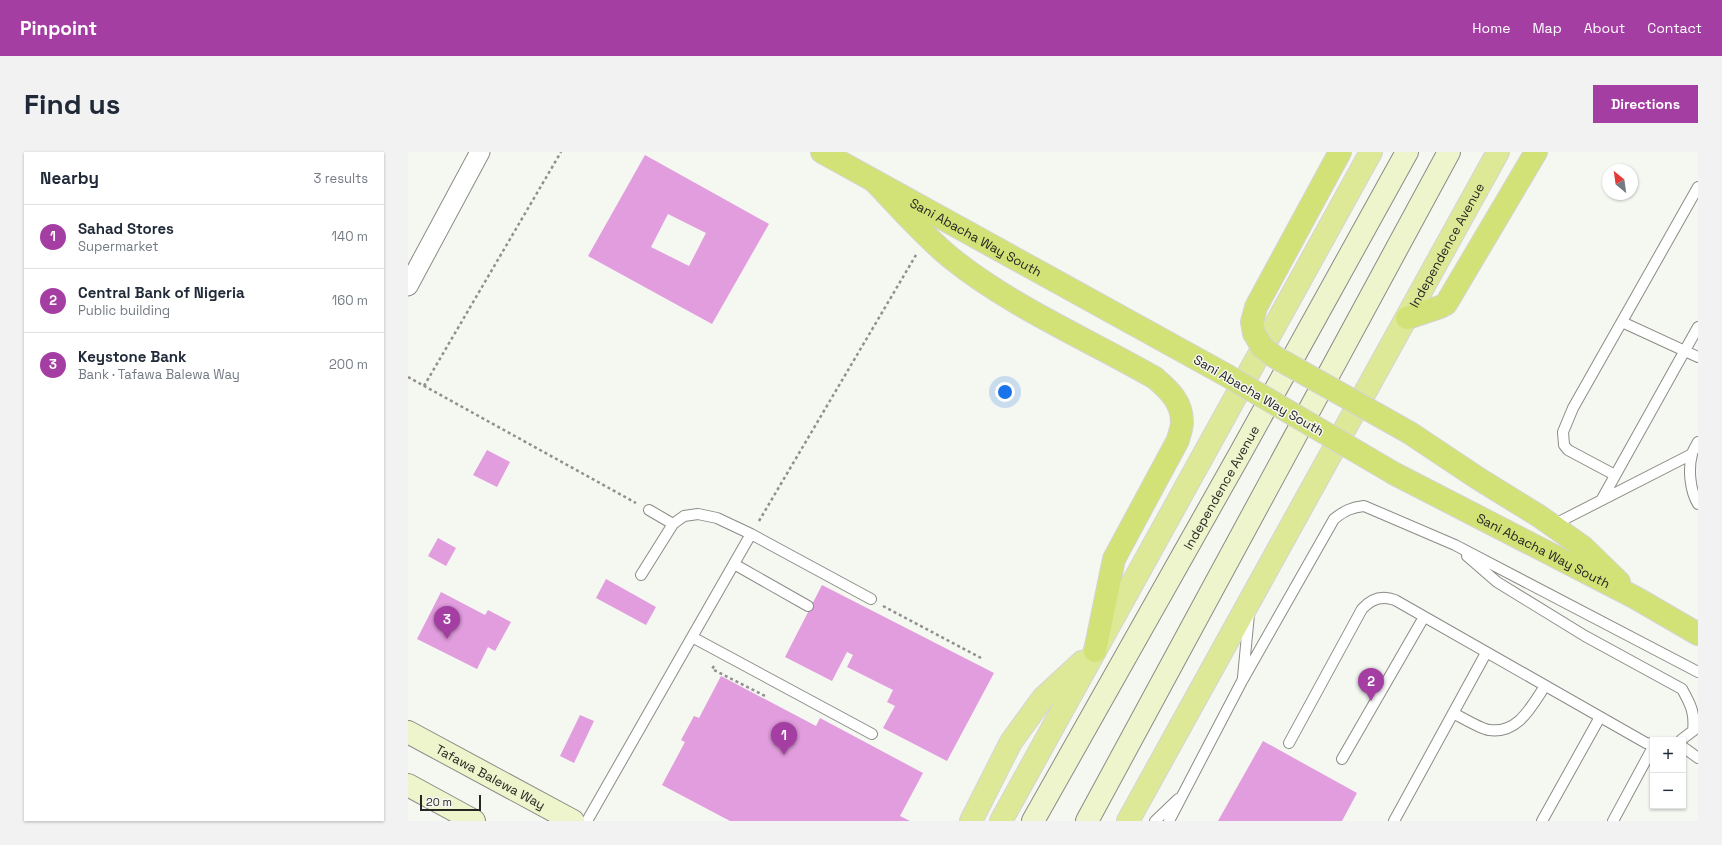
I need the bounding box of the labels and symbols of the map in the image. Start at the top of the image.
north arrow [1602,164,1638,200]
street label: Independence Avenue [1406,180,1488,311]
street label: Sani Abacha Way South [907,194,1045,281]
street label: Sani Abacha Way South [1190,351,1327,440]
your location [995,382,1015,402]
street label: Independence Avenue [1180,422,1263,553]
street label: Sani Abacha Way South [1474,509,1613,592]
pin: 3 [434,606,460,639]
pin: 2 [1358,668,1384,701]
pin: 1 [771,722,797,755]
street label: Tafawa Balewa Way [433,741,548,814]
scale bar [420,793,481,812]

